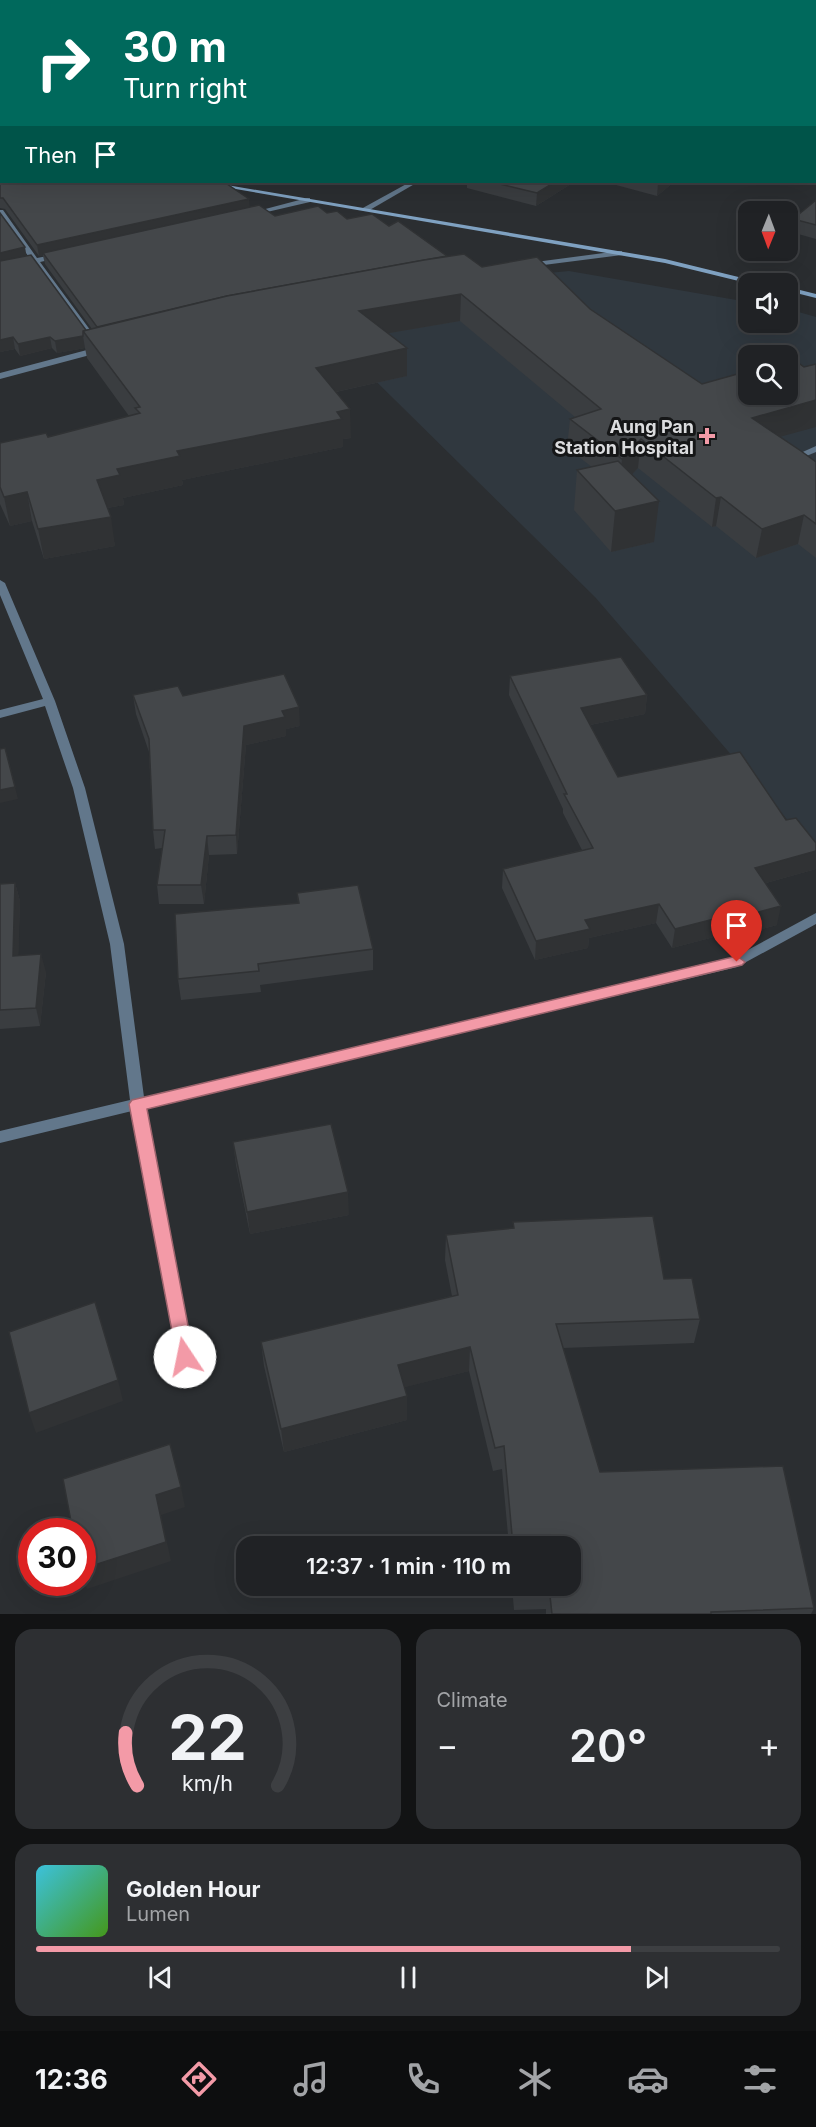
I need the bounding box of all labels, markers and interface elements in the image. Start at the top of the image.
text: 30 m [123,21,227,72]
icon: right [24,24,102,102]
text: Turn right [123,72,247,105]
icon: arrive [89,138,122,171]
text: Then [24,142,77,168]
north arrow [738,201,798,261]
map controls [738,201,798,405]
button: sound [738,273,798,333]
button: search [738,345,798,405]
place label: Aung Pan Station Hospital [554,416,694,458]
marker: Aung Pan Station Hospital [698,427,716,445]
pin [711,900,762,962]
icon: arrive [720,909,753,942]
position arrow [153,1325,217,1389]
speed limit sign: 30 [18,1518,96,1596]
text: 12:37 · 1 min · 110 m [306,1553,511,1579]
text: Climate [437,1688,508,1712]
text: 22 [168,1700,247,1775]
text: 20° [569,1718,647,1773]
text: − [437,1725,458,1765]
text: + [758,1725,780,1765]
text: km/h [182,1770,233,1796]
text: Golden Hour [126,1876,260,1902]
text: Lumen [126,1902,190,1926]
icon: previous [144,1961,177,1994]
icon: pause [392,1961,425,1994]
icon: next [640,1961,673,1994]
icon: directions [178,2058,220,2100]
icon: music [290,2058,332,2100]
icon: phone [402,2058,444,2100]
icon: climate [514,2058,556,2100]
icon: car [627,2058,669,2100]
icon: filters [739,2058,781,2100]
text: 12:36 [35,2063,108,2096]

